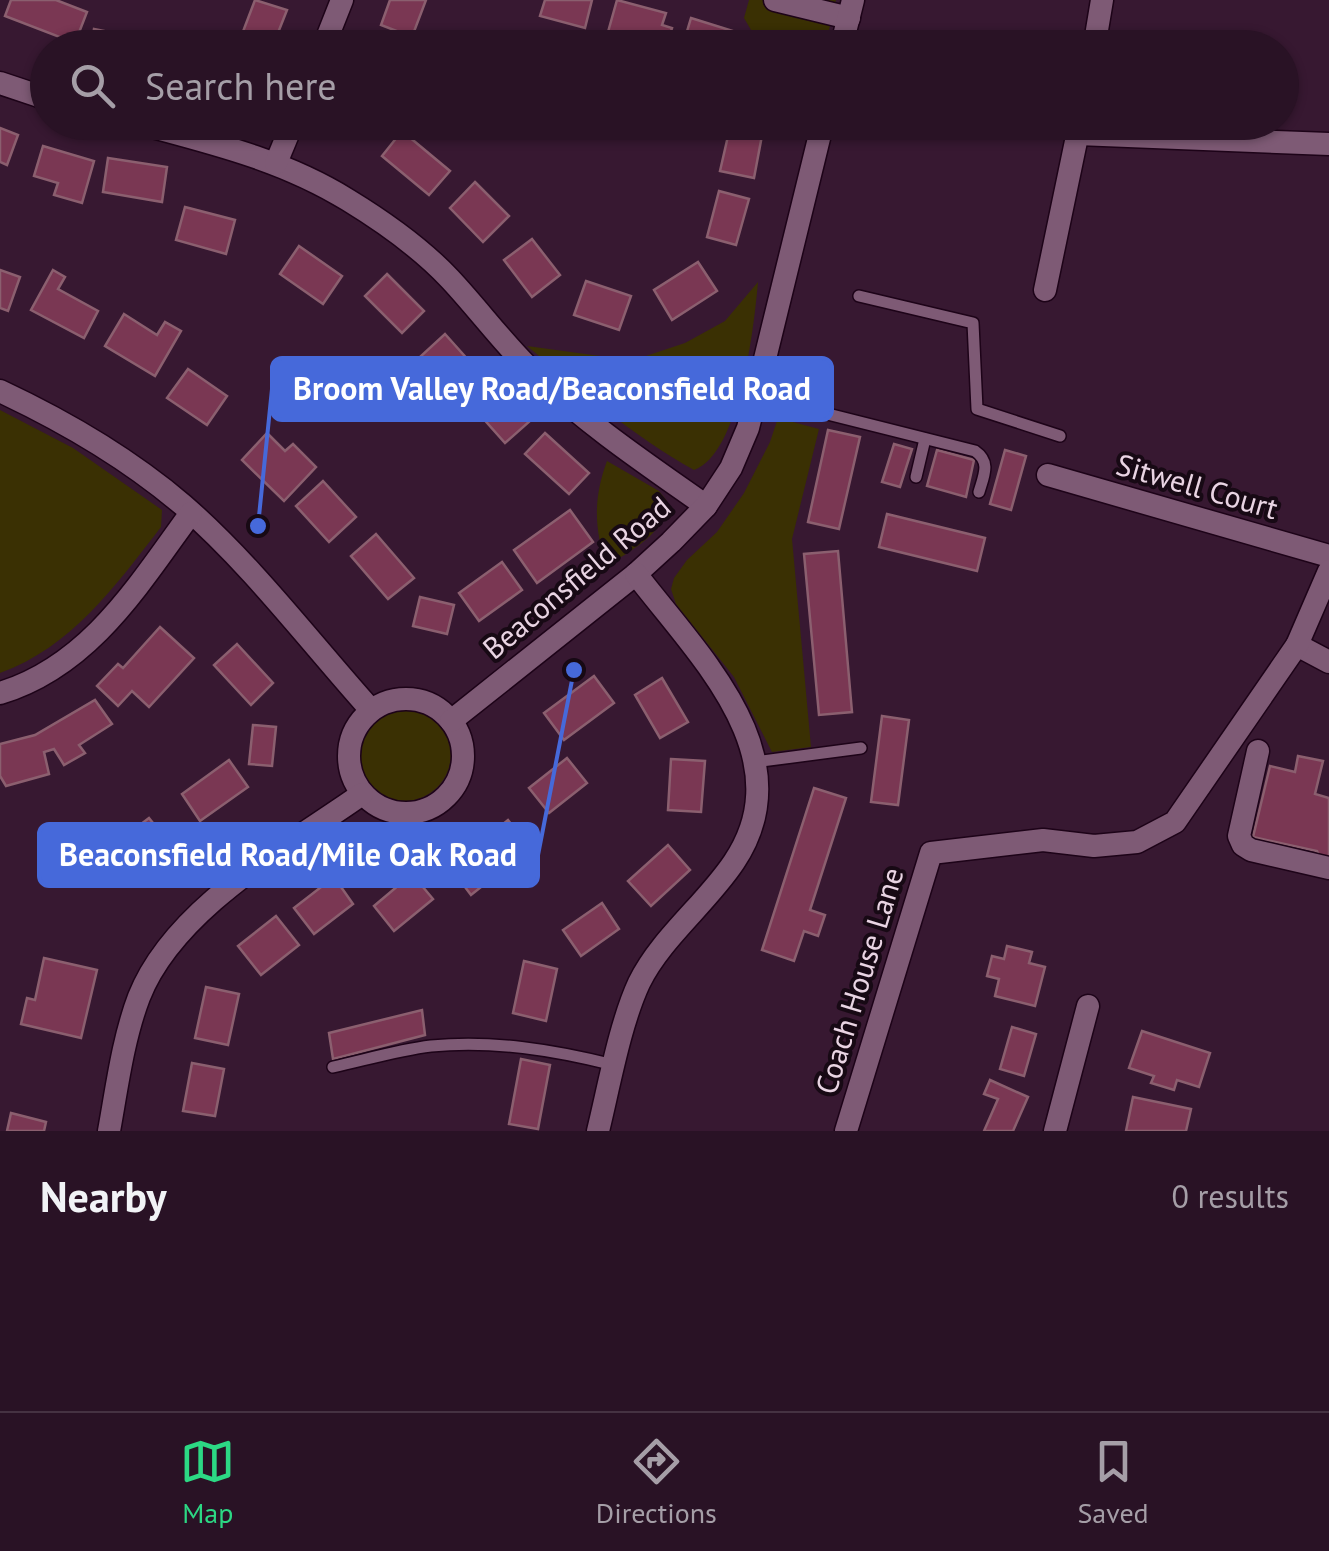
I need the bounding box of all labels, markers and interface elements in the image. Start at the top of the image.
search box [30,30,1299,140]
icon: search [65,58,120,113]
text: Search here [145,61,337,110]
callout: Broom Valley Road/Beaconsfield Road [272,358,832,420]
text: Broom Valley Road/Beaconsfield Road [293,367,811,409]
street label: Sitwell Court [1112,444,1283,527]
street label: Beaconsfield Road [474,487,678,667]
callout: Beaconsfield Road/Mile Oak Road [39,824,538,886]
text: Beaconsfield Road/Mile Oak Road [59,833,517,875]
street label: Coach House Lane [806,863,912,1099]
text: Nearby [40,1169,167,1224]
text: 0 results [1171,1175,1289,1217]
tab: Map [180,1434,235,1531]
tab: Directions [596,1434,717,1531]
tab: Saved [1077,1434,1149,1531]

